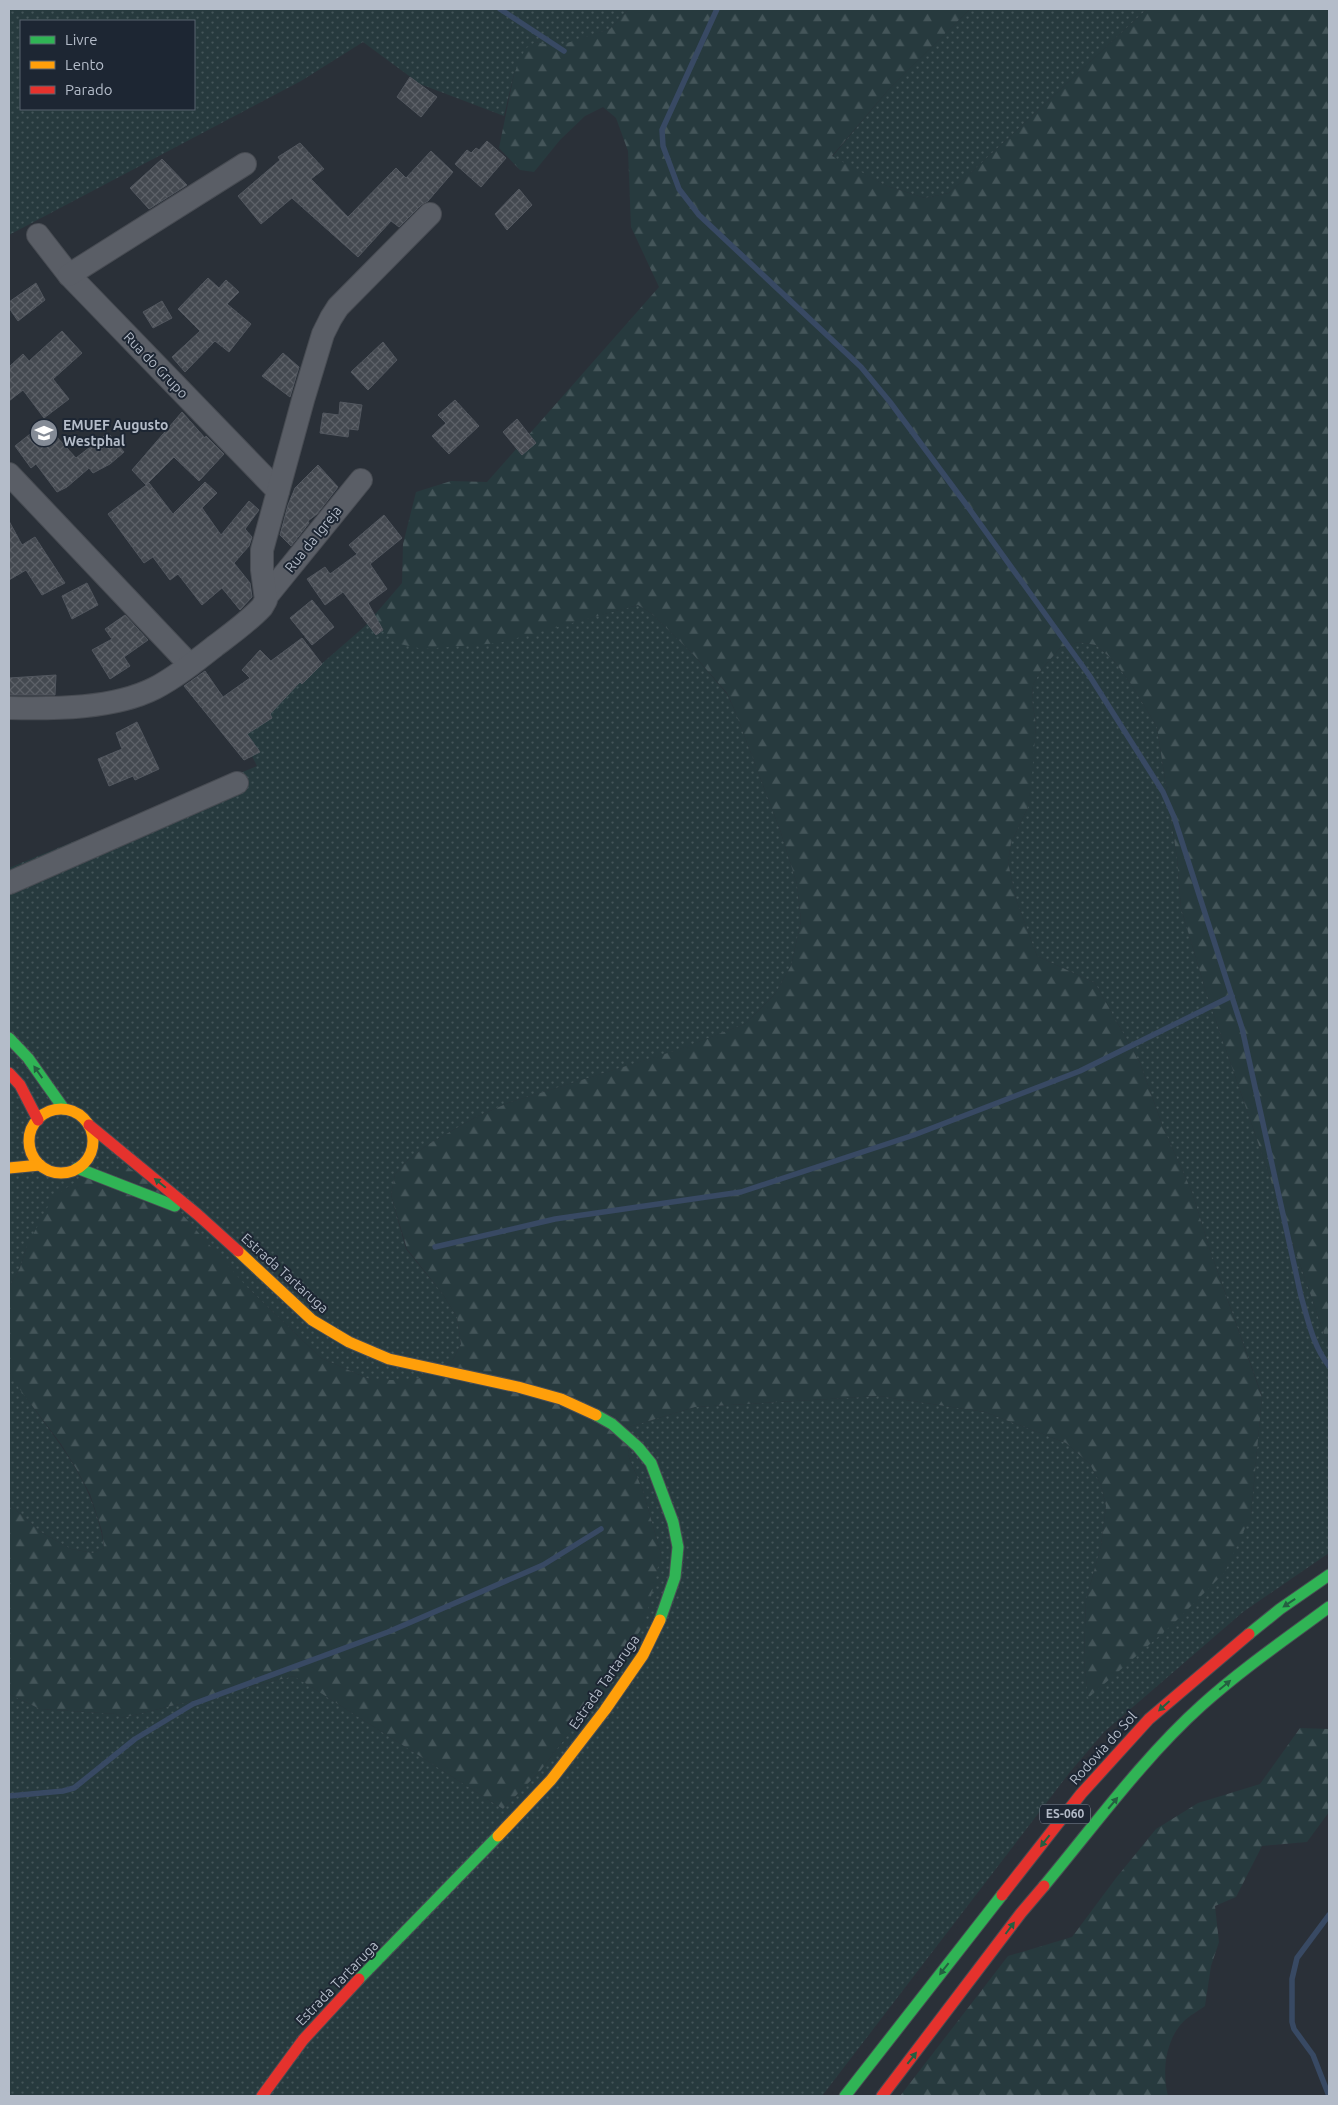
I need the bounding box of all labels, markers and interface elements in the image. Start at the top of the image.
legend [20,20,195,110]
text: Livre [65,31,98,48]
text: Lento [65,56,104,73]
text: Parado [65,81,112,98]
street label: Rua do Grupo [120,329,192,401]
place label: EMUEF Augusto Westphal [63,417,168,449]
school or university icon: EMUEF Augusto Westphal [29,418,59,448]
street label: Rua da Igreja [281,503,345,575]
one-way arrow [33,1066,43,1079]
one-way arrow [153,1178,166,1189]
street label: Estrada Tartaruga [238,1230,332,1316]
one-way arrow [1282,1598,1296,1608]
street label: Estrada Tartaruga [565,1632,643,1732]
one-way arrow [1219,1680,1232,1691]
one-way arrow [1158,1700,1170,1712]
street label: Rodovia do Sol [1066,1708,1140,1788]
one-way arrow [1108,1796,1119,1809]
road number: ES-060 [1040,1805,1090,1824]
one-way arrow [1039,1834,1050,1847]
one-way arrow [1004,1922,1015,1935]
street label: Estrada Tartaruga [293,1937,381,2029]
one-way arrow [939,1962,950,1975]
one-way arrow [907,2051,917,2065]

